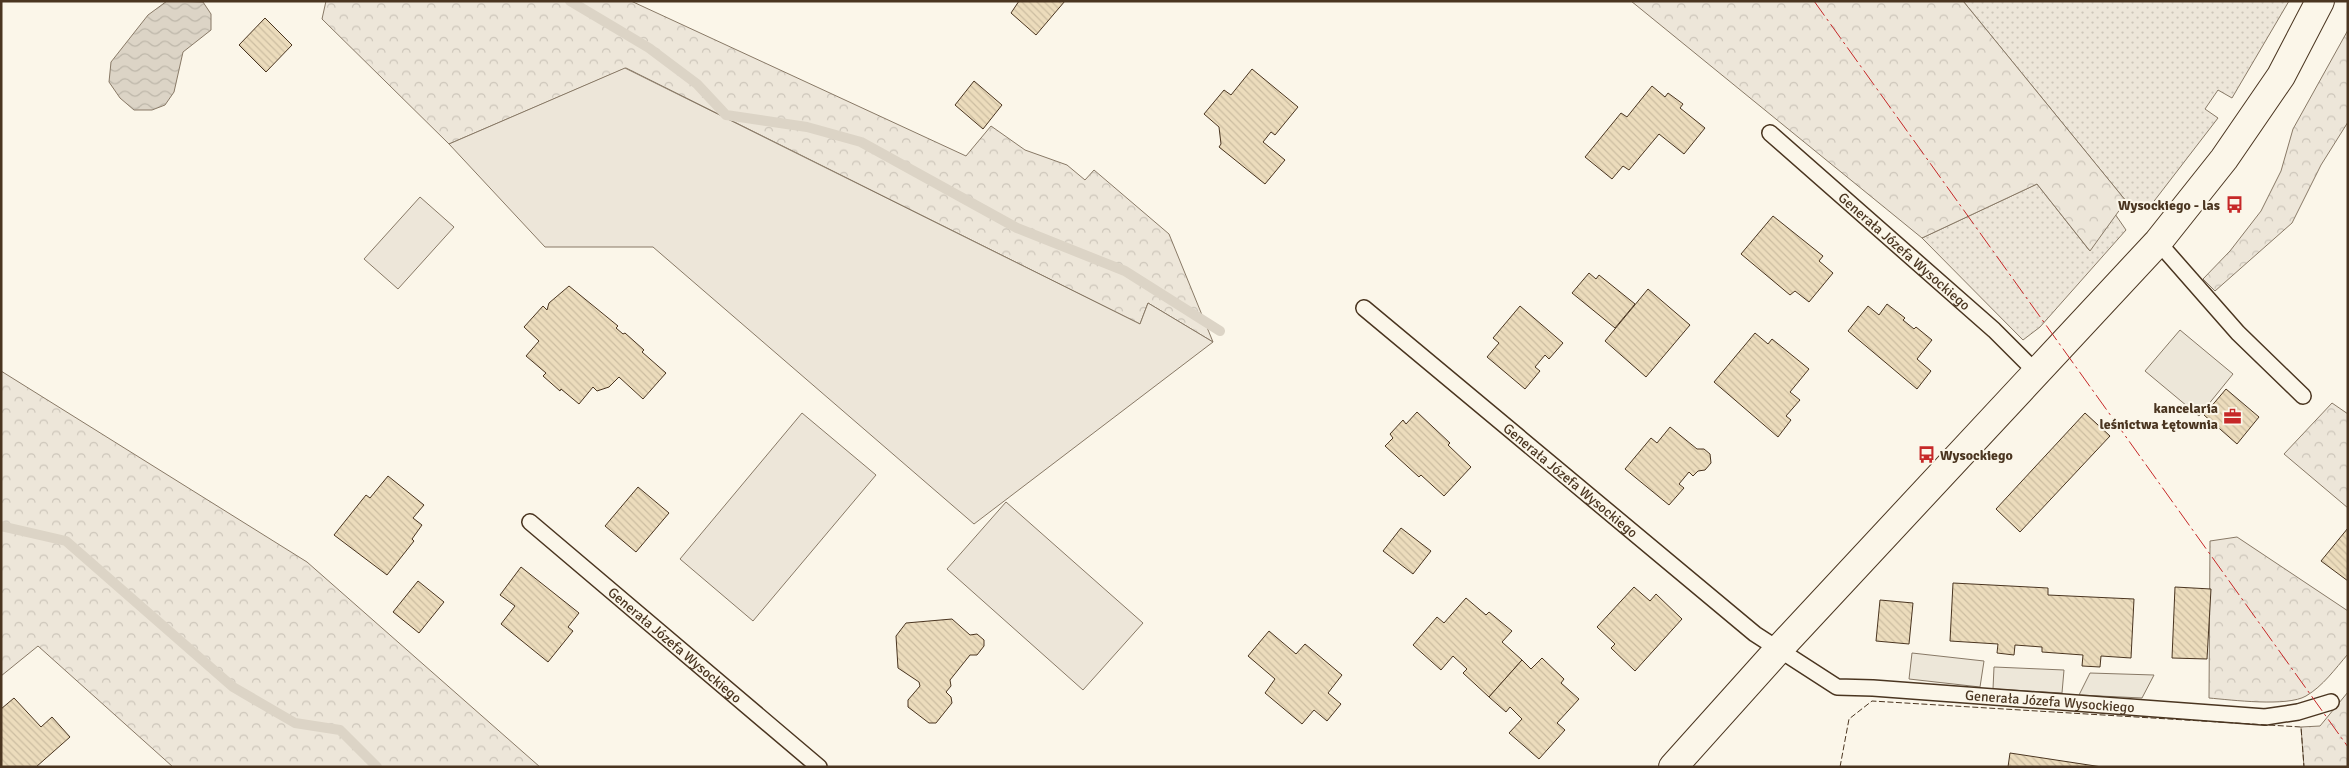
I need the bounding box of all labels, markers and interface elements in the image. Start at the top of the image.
street label: Generała Józefa Wysockiego [1835,189,1974,314]
bus stop icon: Wysockiego - las [2224,195,2244,215]
place label: Wysockiego - las [2118,197,2220,214]
place label: kancelaria leśnictwa Łętownia [2100,400,2218,433]
office icon: kancelaria leśnictwa Łętownia [2222,406,2242,426]
street label: Generała Józefa Wysockiego [1500,419,1641,541]
bus stop icon: Wysockiego [1916,445,1936,465]
place label: Wysockiego [1940,447,2013,464]
street label: Generała Józefa Wysockiego [605,583,745,706]
street label: Generała Józefa Wysockiego [1964,686,2135,716]

